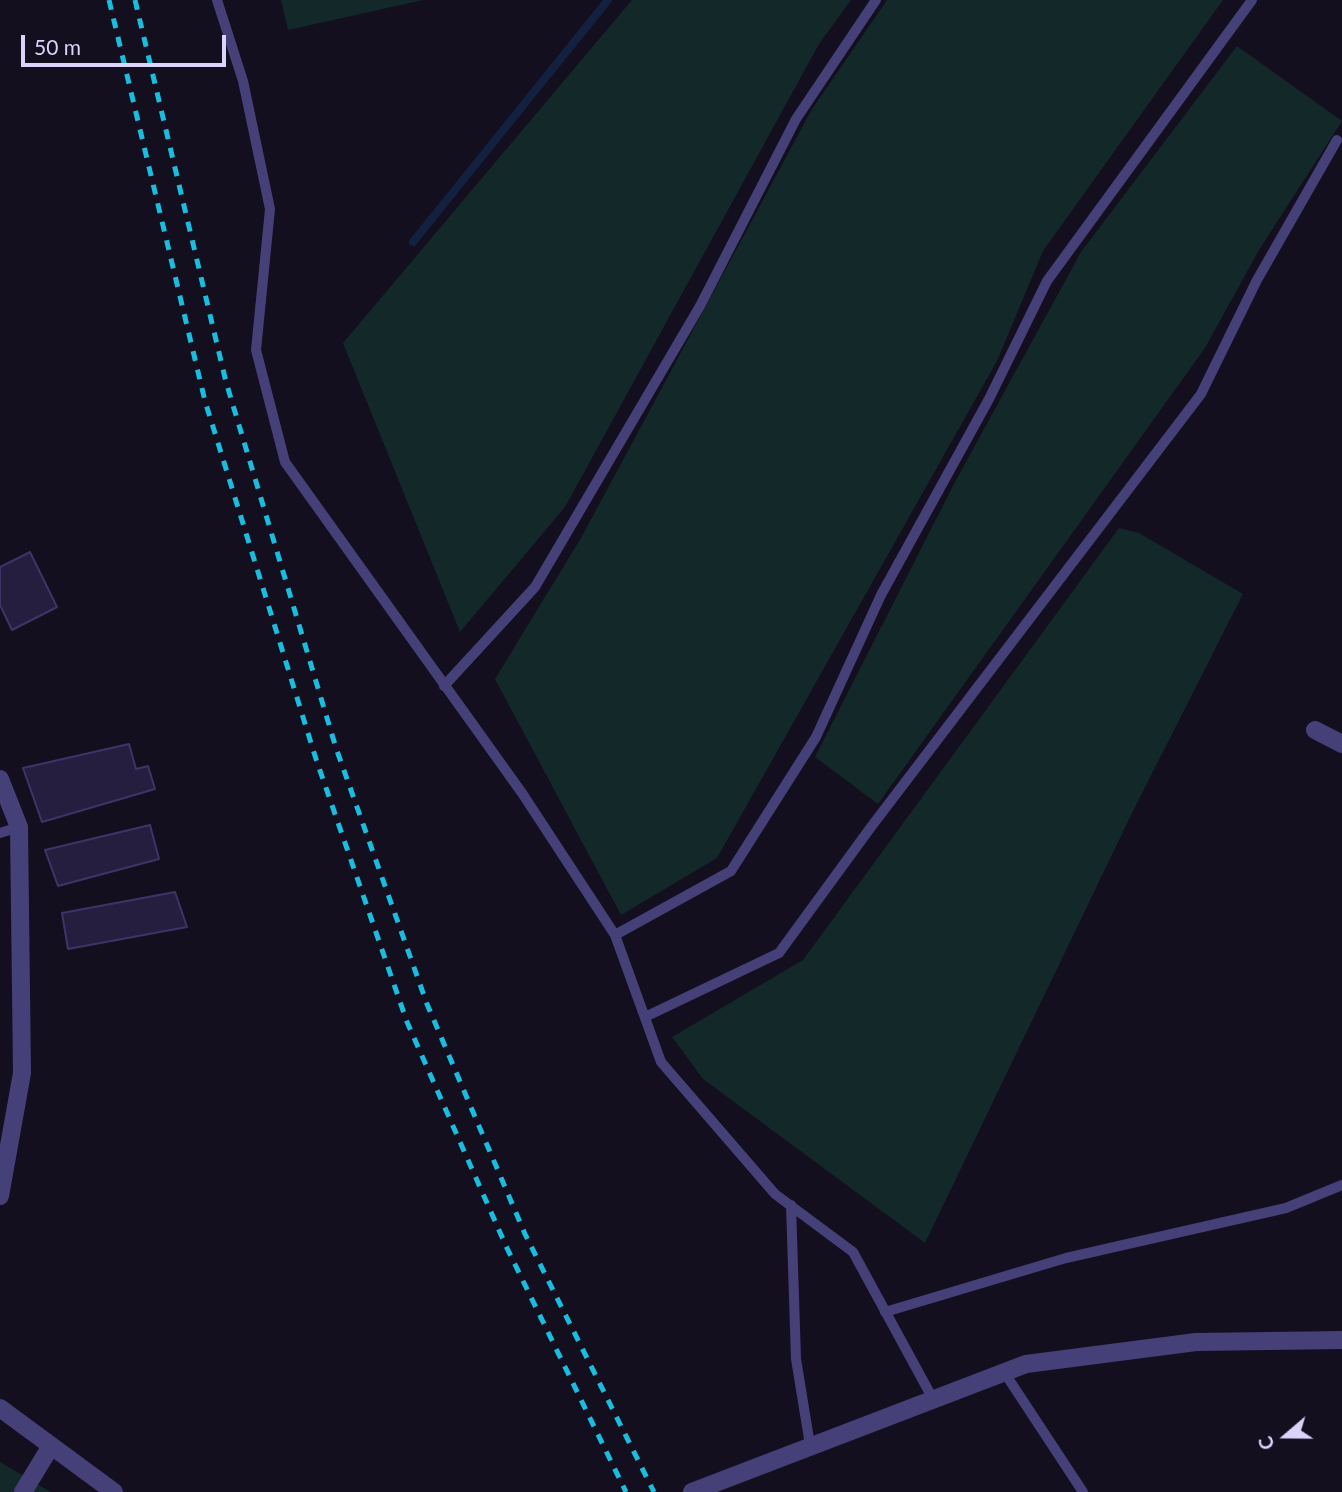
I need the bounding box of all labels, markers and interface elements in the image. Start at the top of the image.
scale bar [24,21,229,65]
text: 50 m [34,34,81,59]
north arrow [1251,1401,1321,1471]
text: С [1253,1434,1279,1453]

